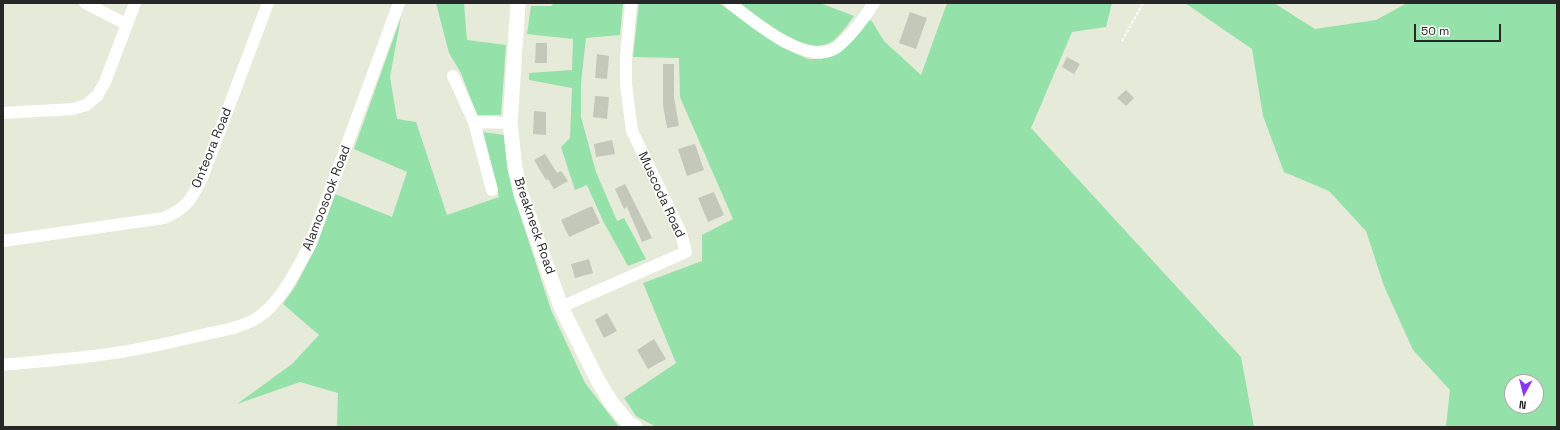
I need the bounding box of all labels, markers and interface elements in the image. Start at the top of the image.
scale bar [1416,16,1503,42]
text: 50 m [1421,23,1449,39]
street label: Onteora Road [189,106,235,190]
street label: Alamoosook Road [300,143,354,253]
street label: Muscoda Road [634,150,688,240]
street label: Breakneck Road [510,176,558,276]
north arrow [1504,374,1544,414]
text: N [1518,398,1527,412]

